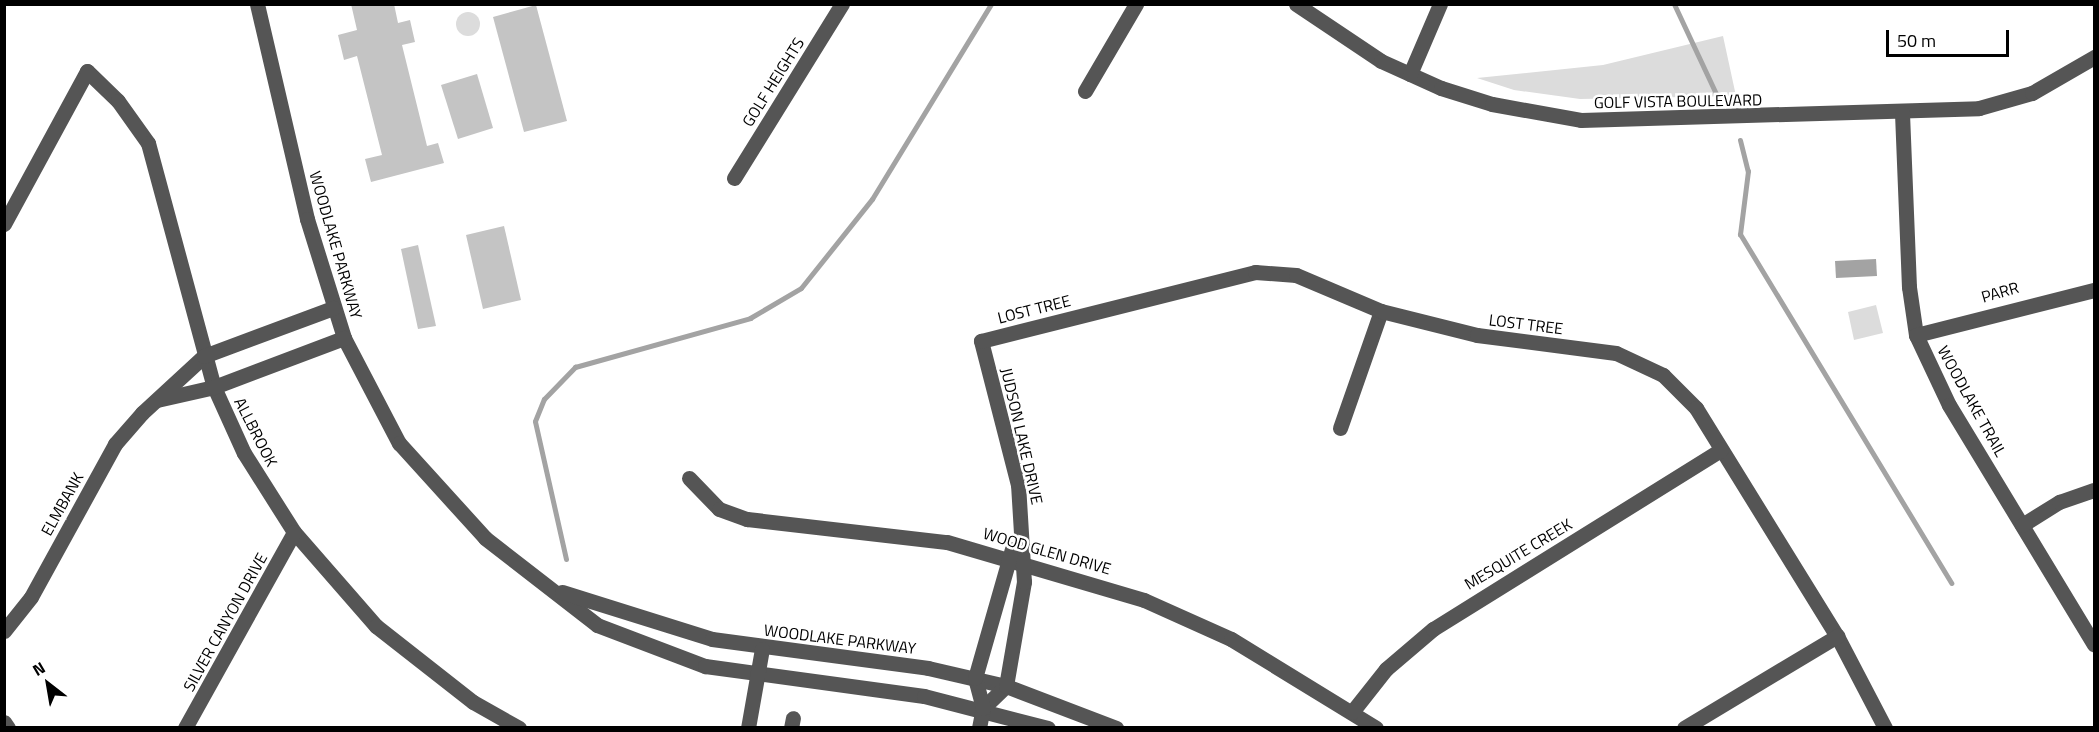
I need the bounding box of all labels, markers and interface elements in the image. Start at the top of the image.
scale bar [1889,18,2012,56]
text: 50 m [1897,27,1936,54]
street label: GOLF HEIGHTS [738,34,808,130]
street label: GOLF VISTA BOULEVARD [1594,90,1762,112]
street label: WOODLAKE PARKWAY [306,169,366,321]
street label: PARR [1979,278,2021,306]
street label: LOST TREE [996,291,1072,327]
street label: LOST TREE [1488,310,1564,338]
street label: WOODLAKE TRAIL [1934,342,2010,460]
street label: JUDSON LAKE DRIVE [997,366,1047,506]
street label: ALLBROOK [230,394,282,470]
street label: ELMBANK [37,469,87,539]
street label: MESQUITE CREEK [1461,514,1575,594]
street label: WOOD GLEN DRIVE [981,524,1113,578]
street label: SILVER CANYON DRIVE [179,549,271,695]
street label: WOODLAKE PARKWAY [763,620,917,658]
north arrow [18,654,78,714]
text: N [28,655,50,682]

